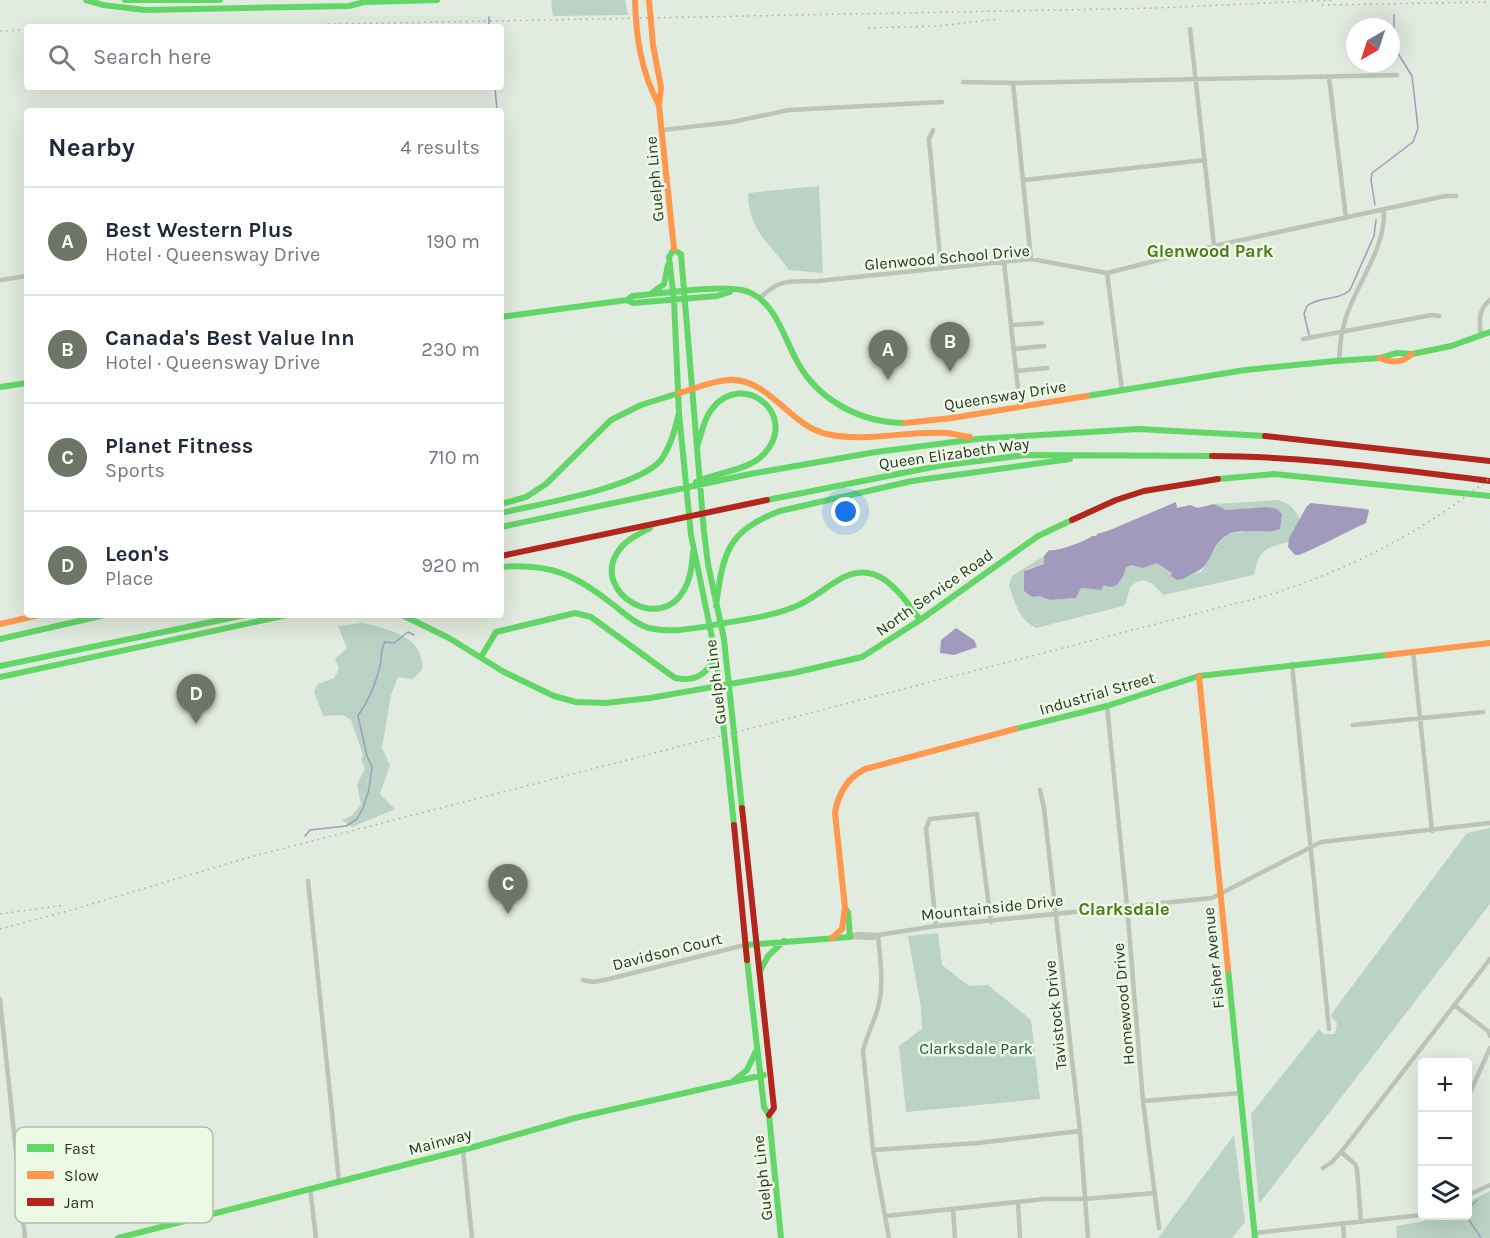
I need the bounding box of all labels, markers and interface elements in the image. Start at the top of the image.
north arrow [1346,18,1400,72]
search box [24,24,504,90]
icon: search [45,41,78,74]
text: Search here [93,44,211,70]
text: Nearby [48,132,135,163]
street label: Guelph Line [641,135,668,222]
text: 4 results [400,136,480,159]
text: Best Western Plus [105,217,293,243]
text: A [61,230,74,253]
text: 190 m [426,230,480,253]
district label: Glenwood Park [1147,240,1274,262]
street label: Glenwood School Drive [864,241,1030,274]
text: Hotel · Queensway Drive [105,243,320,266]
pin: B [930,322,970,372]
text: Canada's Best Value Inn [105,325,355,351]
pin: A [868,330,908,380]
text: B [61,338,74,361]
text: 230 m [421,338,480,361]
text: Hotel · Queensway Drive [105,351,320,374]
street label: Queensway Drive [943,376,1068,415]
text: Planet Fitness [105,433,253,459]
street label: Queen Elizabeth Way [878,433,1031,473]
text: C [61,446,74,469]
text: 710 m [429,446,480,469]
text: Sports [105,459,165,482]
your location [831,497,860,526]
text: Leon's [105,541,169,567]
street label: North Service Road [872,545,996,640]
text: D [61,554,74,577]
text: 920 m [421,554,480,577]
text: Place [105,567,153,590]
street label: Guelph Line [701,638,730,726]
street label: Industrial Street [1037,668,1157,719]
pin: D [176,674,216,724]
pin: C [488,864,528,914]
street label: Mountainside Drive [920,891,1064,924]
district label: Clarksdale [1078,898,1170,920]
street label: Fisher Avenue [1199,906,1228,1009]
street label: Davidson Court [610,929,724,974]
street label: Homewood Drive [1109,942,1138,1066]
street label: Tavistock Drive [1040,959,1071,1071]
park label: Clarksdale Park [919,1039,1033,1058]
map controls [1418,1058,1472,1220]
button: + [1418,1058,1472,1112]
button: − [1418,1112,1472,1166]
street label: Mainway [406,1124,474,1159]
legend [15,1127,213,1223]
street label: Guelph Line [749,1134,776,1222]
text: Fast [64,1139,95,1158]
text: Slow [64,1166,99,1185]
button: layers [1418,1166,1472,1220]
text: Jam [64,1193,94,1212]

